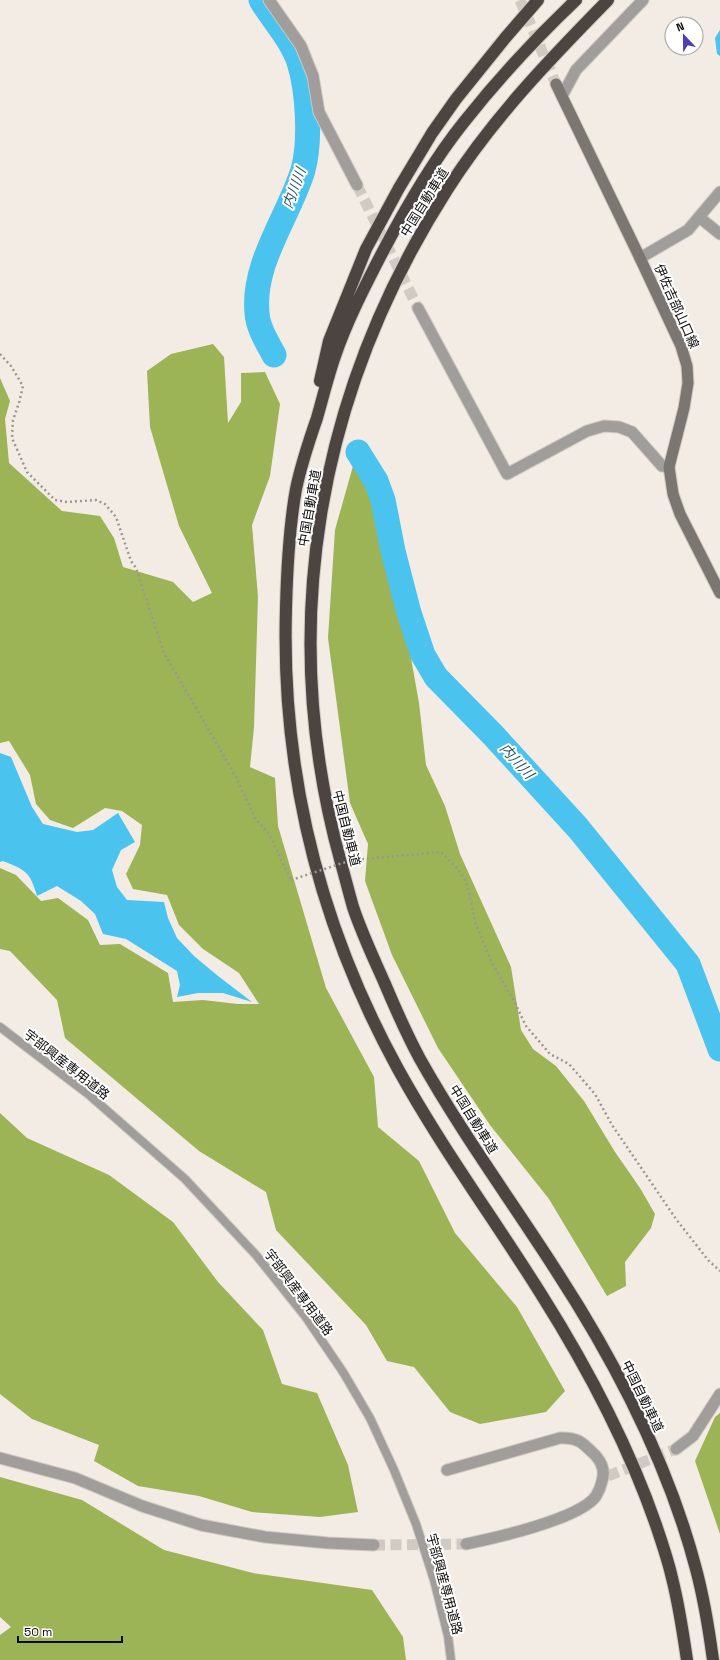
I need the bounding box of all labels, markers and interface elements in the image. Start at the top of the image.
north arrow [664,16,704,56]
text: N [674,19,686,35]
water label: 内川川 [278,163,310,211]
street label: 中国自動車道 [397,165,452,240]
street label: 伊佐吉部山口線 [650,261,703,351]
street label: 中国自動車道 [294,468,325,548]
water label: 内川川 [496,739,539,784]
street label: 中国自動車道 [329,788,364,868]
street label: 宇部興産専用道路 [20,1026,113,1103]
street label: 中国自動車道 [446,1082,501,1157]
street label: 宇部興産専用道路 [261,1246,337,1339]
street label: 中国自動車道 [618,1357,667,1435]
street label: 宇部興産専用道路 [423,1532,466,1637]
scale bar [18,1618,122,1644]
text: 50 m [24,1624,52,1640]

